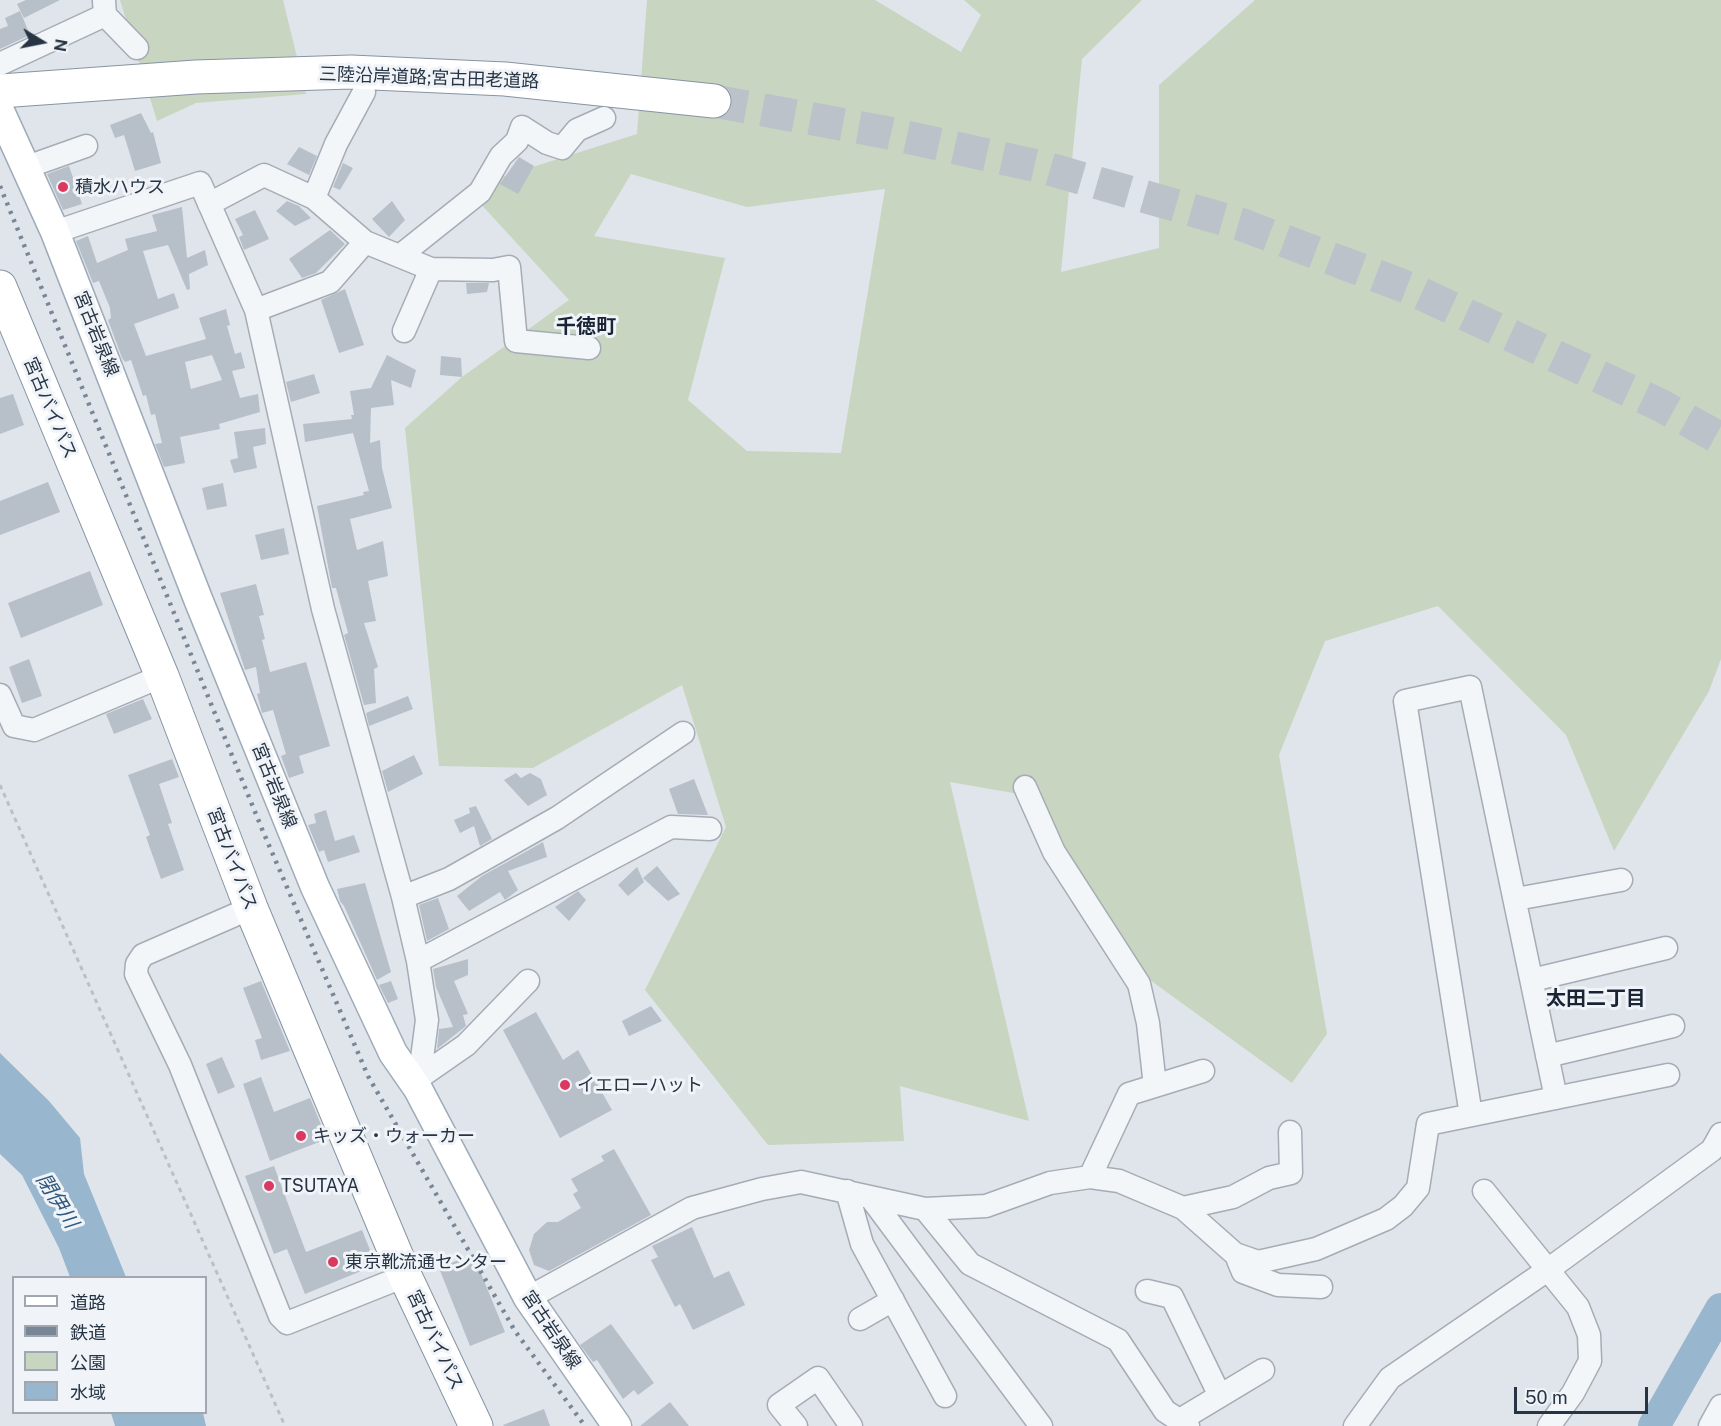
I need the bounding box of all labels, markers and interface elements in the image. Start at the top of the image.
north arrow [12,12,72,72]
text: N [50,37,71,53]
street label: 三陸沿岸道路;宮古田老道路 [319,63,539,93]
place label: 積水ハウス [75,176,165,198]
marker: 積水ハウス [56,180,70,194]
street label: 宮古岩泉線 [69,288,123,380]
district label: 千徳町 [556,315,616,339]
street label: 宮古バイパス [19,354,81,462]
street label: 宮古岩泉線 [247,740,301,832]
street label: 宮古バイパス [203,805,261,913]
district label: 太田二丁目 [1546,987,1646,1011]
place label: イエローハット [577,1074,703,1096]
marker: イエローハット [558,1078,572,1092]
place label: キッズ・ウォーカー [313,1125,475,1147]
marker: キッズ・ウォーカー [294,1129,308,1143]
water label: 閉伊川 [31,1169,83,1233]
place label: TSUTAYA [281,1175,359,1197]
marker: TSUTAYA [262,1179,276,1193]
place label: 東京靴流通センター [345,1251,507,1273]
marker: 東京靴流通センター [326,1255,340,1269]
legend [12,1276,207,1414]
street label: 宮古バイパス [402,1286,468,1394]
street label: 宮古岩泉線 [517,1287,585,1373]
text: 道路 [70,1292,106,1313]
text: 鉄道 [70,1322,106,1343]
text: 公園 [70,1352,106,1373]
scale bar [1517,1375,1650,1413]
text: 水域 [70,1382,106,1403]
text: 50 m [1525,1387,1568,1408]

